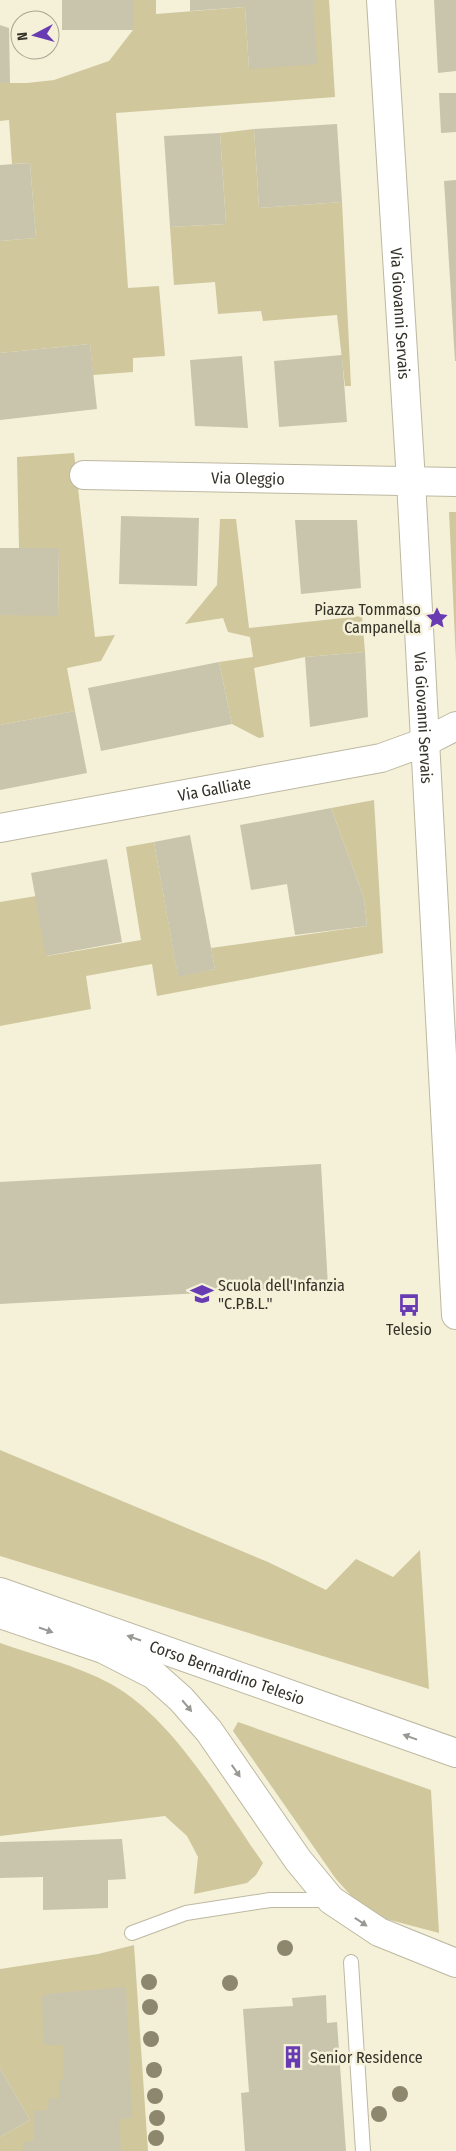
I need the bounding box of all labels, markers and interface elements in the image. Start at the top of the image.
north arrow [10,10,60,60]
text: N [14,31,31,41]
street label: Via Giovanni Servais [387,247,414,380]
street label: Via Oleggio [211,468,285,488]
place label: Piazza Tommaso Campanella [314,600,421,637]
place icon: Piazza Tommaso Campanella [424,605,450,631]
street label: Via Giovanni Servais [411,651,437,784]
street label: Via Galliate [176,773,253,805]
place label: Scuola dell'Infanzia "C.P.B.L." [218,1276,345,1313]
school or university icon: Scuola dell'Infanzia "C.P.B.L." [189,1281,215,1307]
bus stop icon: Telesio [396,1292,422,1318]
place label: Telesio [386,1320,432,1339]
one-way arrow [39,1626,54,1634]
one-way arrow [126,1634,141,1642]
street label: Corso Bernardino Telesio [147,1636,307,1708]
one-way arrow [181,1699,193,1711]
one-way arrow [402,1733,417,1741]
one-way arrow [231,1764,241,1778]
one-way arrow [355,1917,368,1927]
building icon: Senior Residence [280,2044,306,2070]
place label: Senior Residence [310,2048,423,2067]

